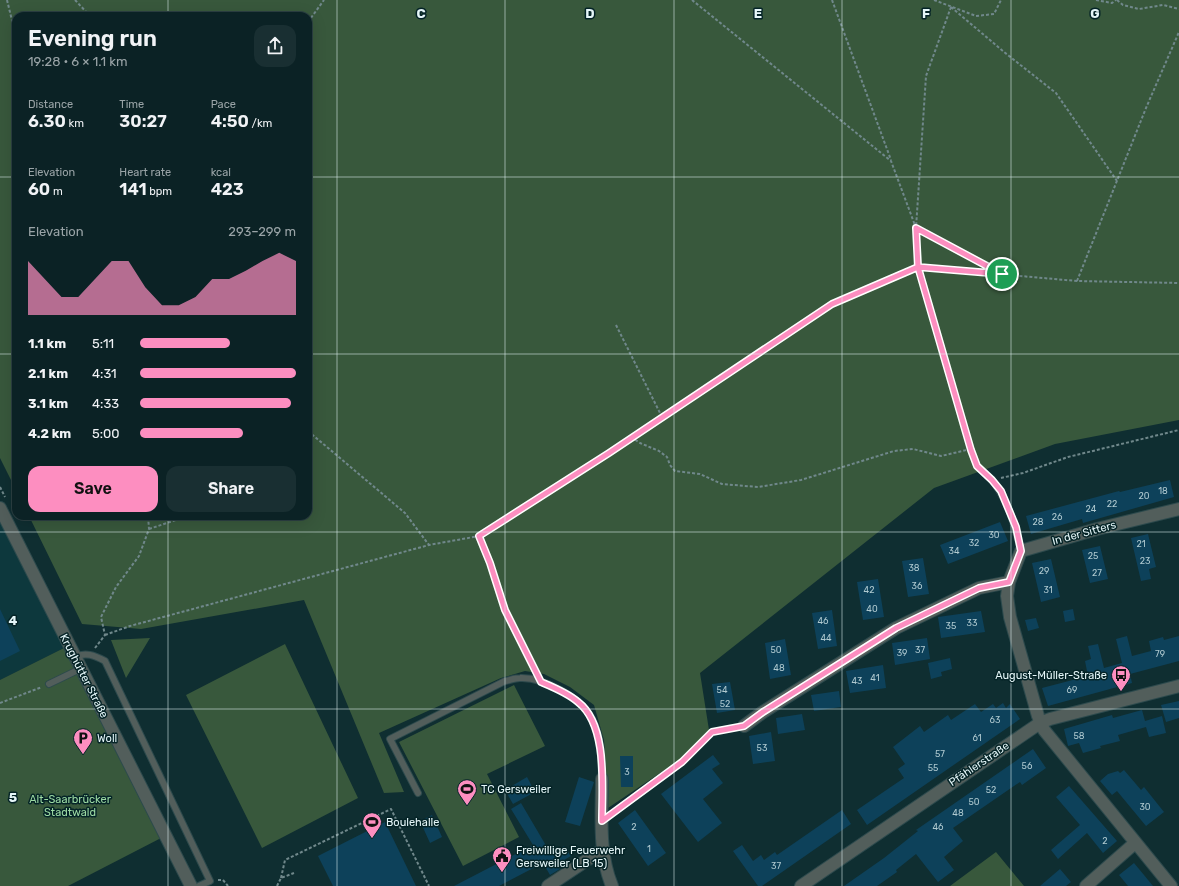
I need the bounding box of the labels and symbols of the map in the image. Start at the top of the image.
text: C [416,6,426,21]
text: D [585,6,595,21]
text: E [754,6,762,21]
text: F [922,6,930,21]
text: G [1090,6,1100,21]
pin [985,257,1019,291]
house number: 18 [1158,486,1168,496]
house number: 20 [1139,491,1150,501]
house number: 22 [1107,499,1117,509]
house number: 24 [1086,504,1097,514]
house number: 26 [1052,512,1063,522]
house number: 28 [1032,517,1044,527]
street label: In der Sitters [1051,518,1118,548]
house number: 30 [988,530,1000,540]
house number: 32 [969,538,979,548]
house number: 21 [1136,539,1146,549]
house number: 34 [949,546,960,556]
house number: 25 [1088,551,1098,561]
house number: 23 [1140,556,1150,566]
house number: 38 [908,563,920,573]
house number: 29 [1039,566,1049,576]
house number: 27 [1092,568,1102,578]
house number: 36 [912,581,923,591]
house number: 42 [864,585,874,595]
house number: 31 [1043,585,1053,595]
house number: 40 [866,604,878,614]
text: 4 [9,613,18,628]
house number: 46 [817,616,829,626]
house number: 33 [967,618,977,628]
house number: 35 [946,621,956,631]
street label: Krughütter Straße [57,632,111,720]
house number: 44 [820,633,832,643]
house number: 50 [770,645,782,655]
house number: 37 [915,645,925,655]
house number: 39 [897,648,907,658]
house number: 79 [1155,649,1165,659]
house number: 48 [773,663,785,673]
bus stop icon: August-Müller-Straße [1110,664,1132,692]
place label: August-Müller-Straße [995,669,1107,682]
house number: 41 [870,673,880,683]
house number: 43 [852,676,863,686]
house number: 54 [717,685,728,695]
house number: 69 [1067,685,1077,695]
house number: 52 [720,699,730,709]
house number: 63 [990,715,1000,725]
parking icon: Woll [72,727,94,755]
house number: 58 [1073,731,1085,741]
place label: Woll [97,732,117,745]
house number: 61 [972,733,982,743]
street label: Pfählerstraße [946,739,1012,789]
house number: 53 [757,743,767,753]
house number: 57 [935,749,945,759]
house number: 56 [1022,761,1033,771]
house number: 55 [928,763,938,773]
house number: 3 [624,767,630,777]
sports icon: TC Gersweiler [456,778,478,806]
place label: TC Gersweiler [481,783,552,796]
house number: 52 [986,785,996,795]
text: 5 [9,790,17,805]
park label: Alt-Saarbrücker Stadtwald [29,793,112,819]
house number: 50 [968,797,980,807]
house number: 30 [1139,802,1151,812]
house number: 48 [952,808,964,818]
sports icon: Boulehalle [361,811,383,839]
place label: Boulehalle [386,816,439,829]
house number: 2 [631,822,637,832]
house number: 46 [932,822,944,832]
house number: 2 [1102,836,1108,846]
place label: Freiwillige Feuerwehr Gersweiler (LB 15) [516,844,626,870]
house number: 1 [647,844,651,854]
public building icon: Freiwillige Feuerwehr Gersweiler (LB 15) [491,845,513,873]
house number: 37 [771,861,781,871]

